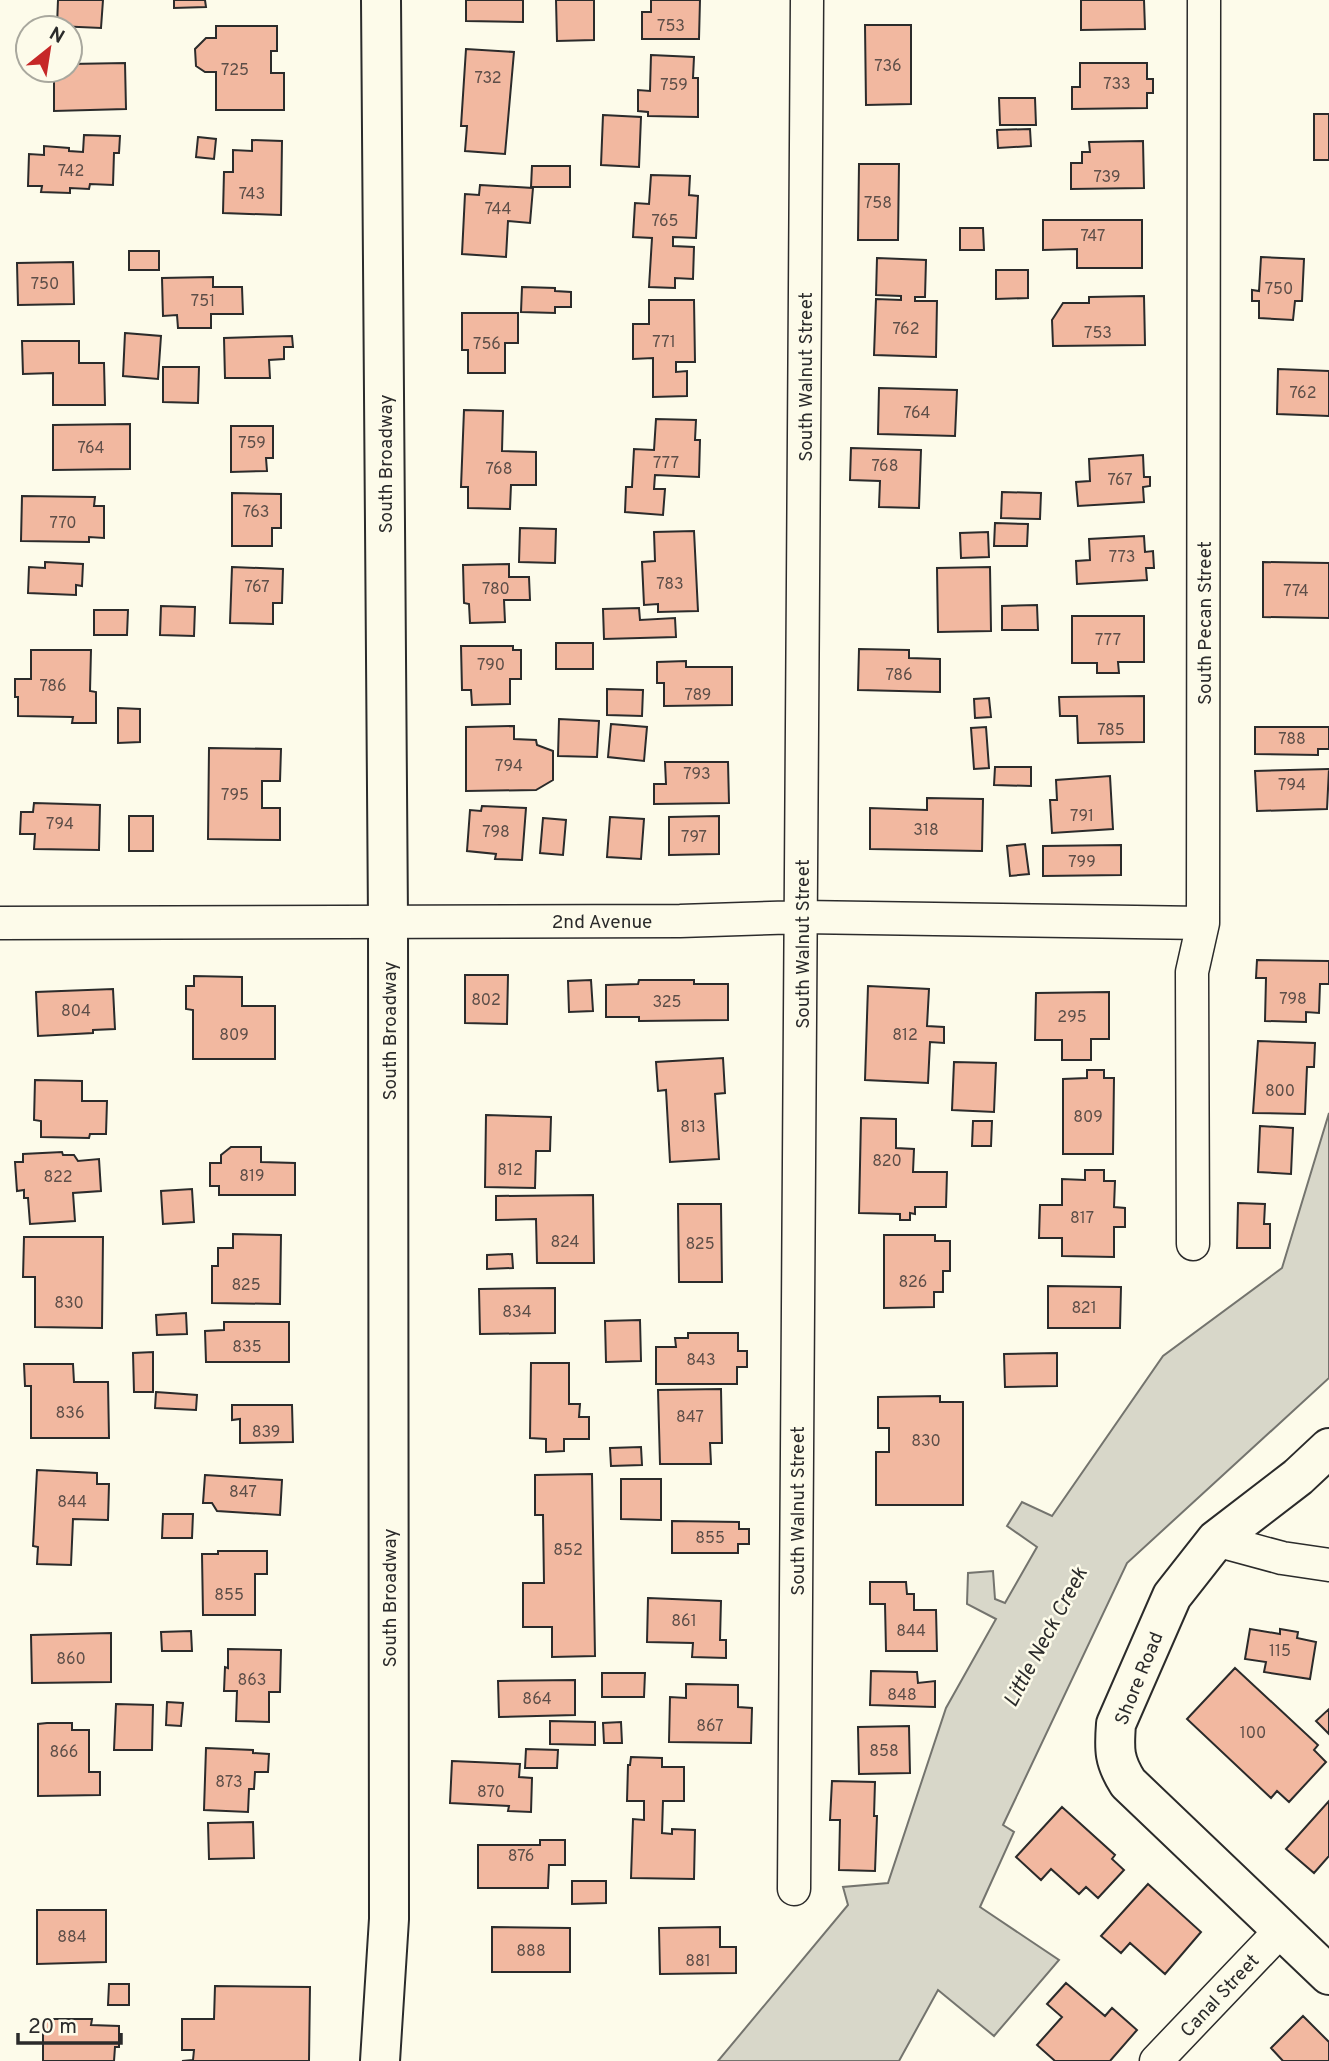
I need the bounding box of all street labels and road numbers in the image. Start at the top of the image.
street label: South Walnut Street [795,292,819,462]
street label: South Broadway [375,395,399,533]
street label: South Pecan Street [1194,541,1218,705]
street label: South Walnut Street [792,859,816,1029]
street label: 2nd Avenue [552,911,652,935]
street label: South Broadway [379,962,403,1100]
street label: South Walnut Street [787,1426,811,1596]
street label: South Broadway [379,1529,403,1667]
street label: Shore Road [1110,1629,1169,1729]
street label: Canal Street [1176,1950,1265,2043]

